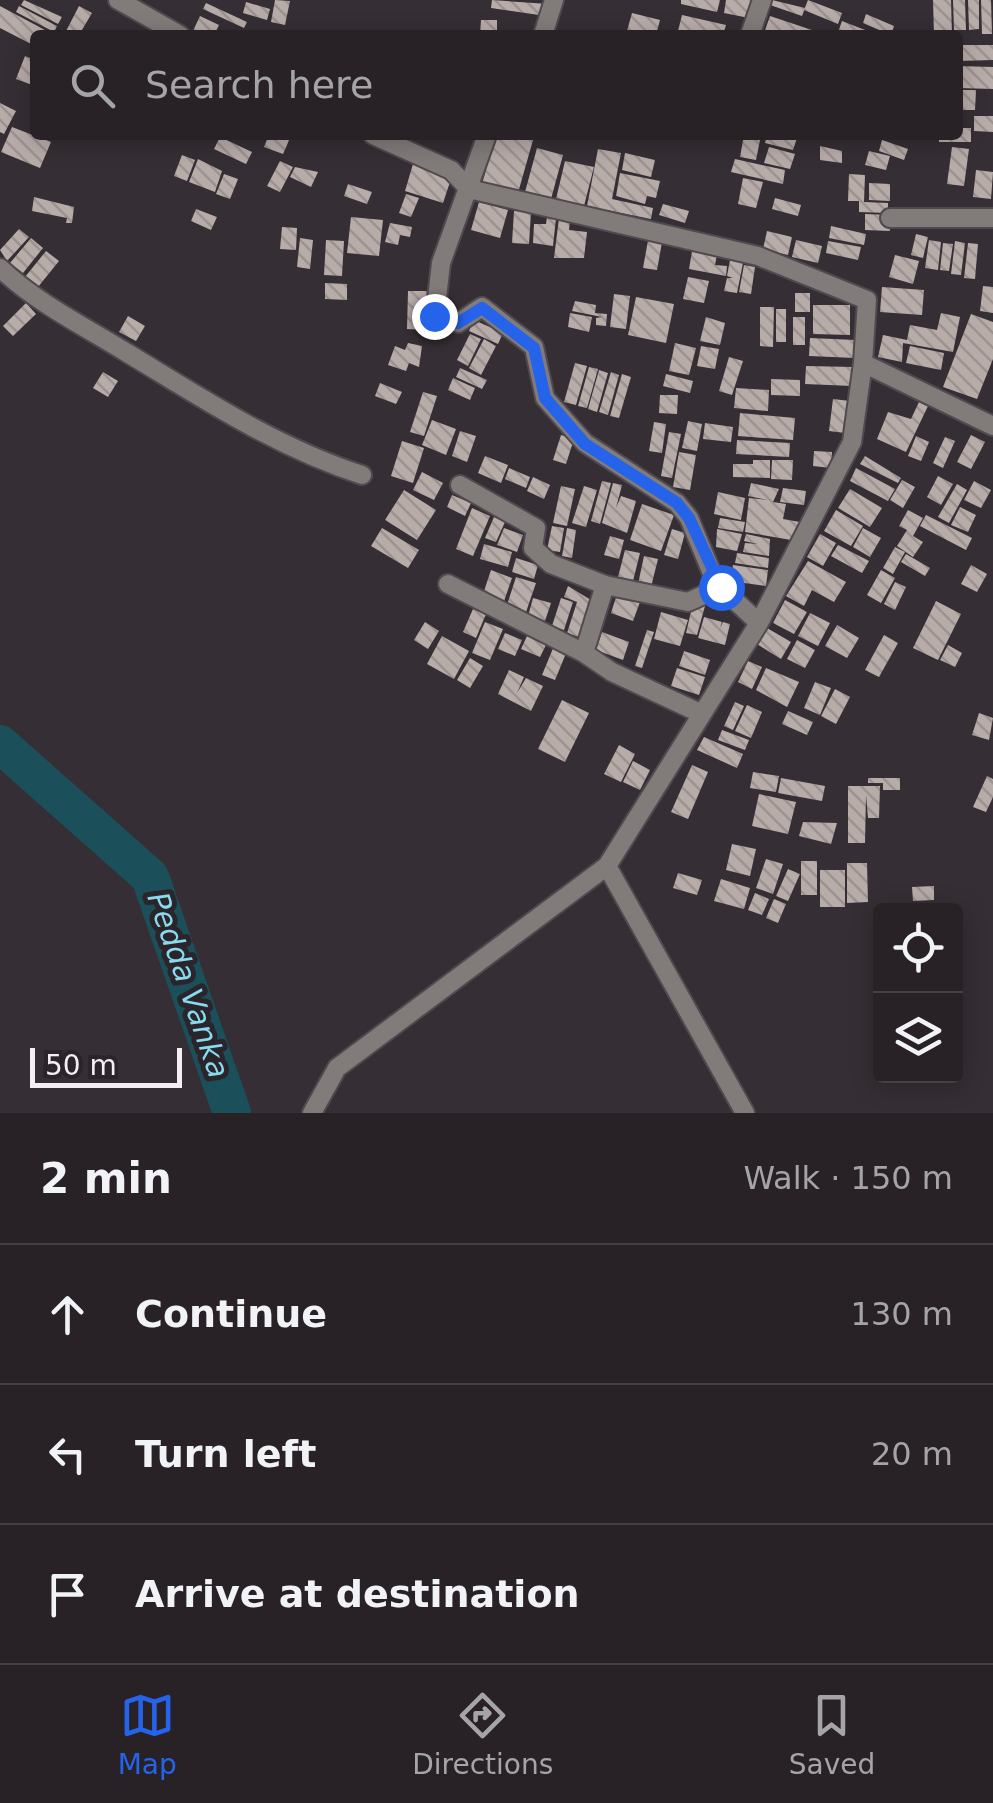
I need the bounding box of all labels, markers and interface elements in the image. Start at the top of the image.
search box [30,30,963,140]
icon: search [65,58,120,113]
text: Search here [145,63,373,107]
route end [412,294,458,340]
route start [699,565,745,611]
water label: Pedda Vanka [140,887,237,1082]
map controls [873,903,963,1083]
button: locate [873,903,963,993]
button: layers [873,993,963,1083]
scale bar [30,1043,182,1088]
text: 50 m [45,1049,117,1082]
text: 2 min [40,1154,172,1203]
text: Walk · 150 m [743,1159,953,1197]
icon: ahead [40,1287,95,1342]
text: Continue [135,1292,327,1336]
text: 130 m [851,1295,953,1333]
icon: left [40,1427,95,1482]
text: Turn left [135,1432,316,1476]
text: 20 m [871,1435,953,1473]
icon: arrive [40,1567,95,1622]
text: Arrive at destination [135,1572,580,1616]
tab: Map [118,1688,177,1781]
tab: Directions [412,1688,553,1781]
tab: Saved [789,1688,875,1781]

